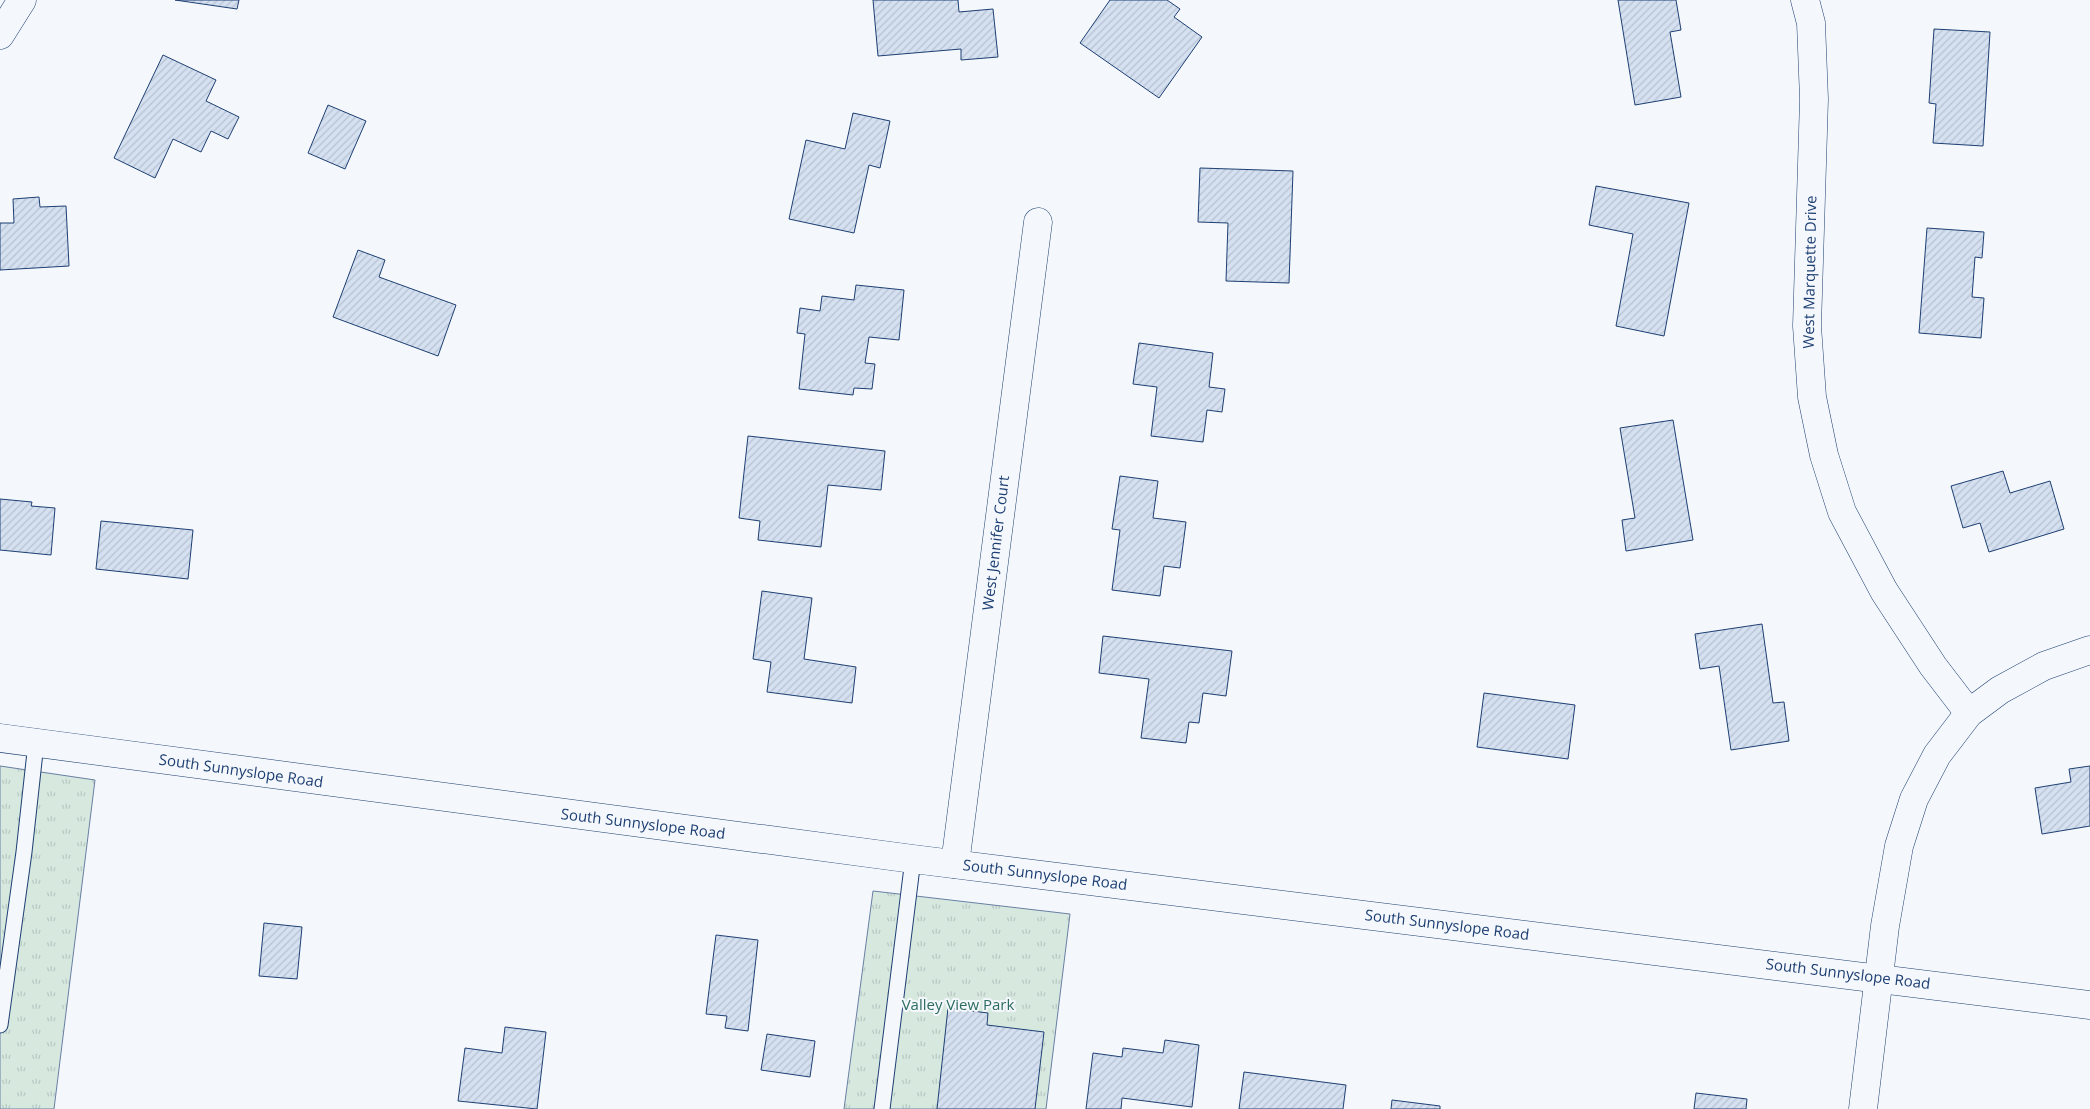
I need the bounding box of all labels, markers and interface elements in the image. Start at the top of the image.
street label: West Marquette Drive [1798,195,1820,349]
street label: West Jennifer Court [977,474,1013,612]
street label: South Sunnyslope Road [158,749,324,791]
street label: South Sunnyslope Road [560,803,726,843]
street label: South Sunnyslope Road [962,854,1128,894]
street label: South Sunnyslope Road [1364,904,1530,944]
street label: South Sunnyslope Road [1765,953,1931,993]
park label: Valley View Park [902,994,1014,1014]

